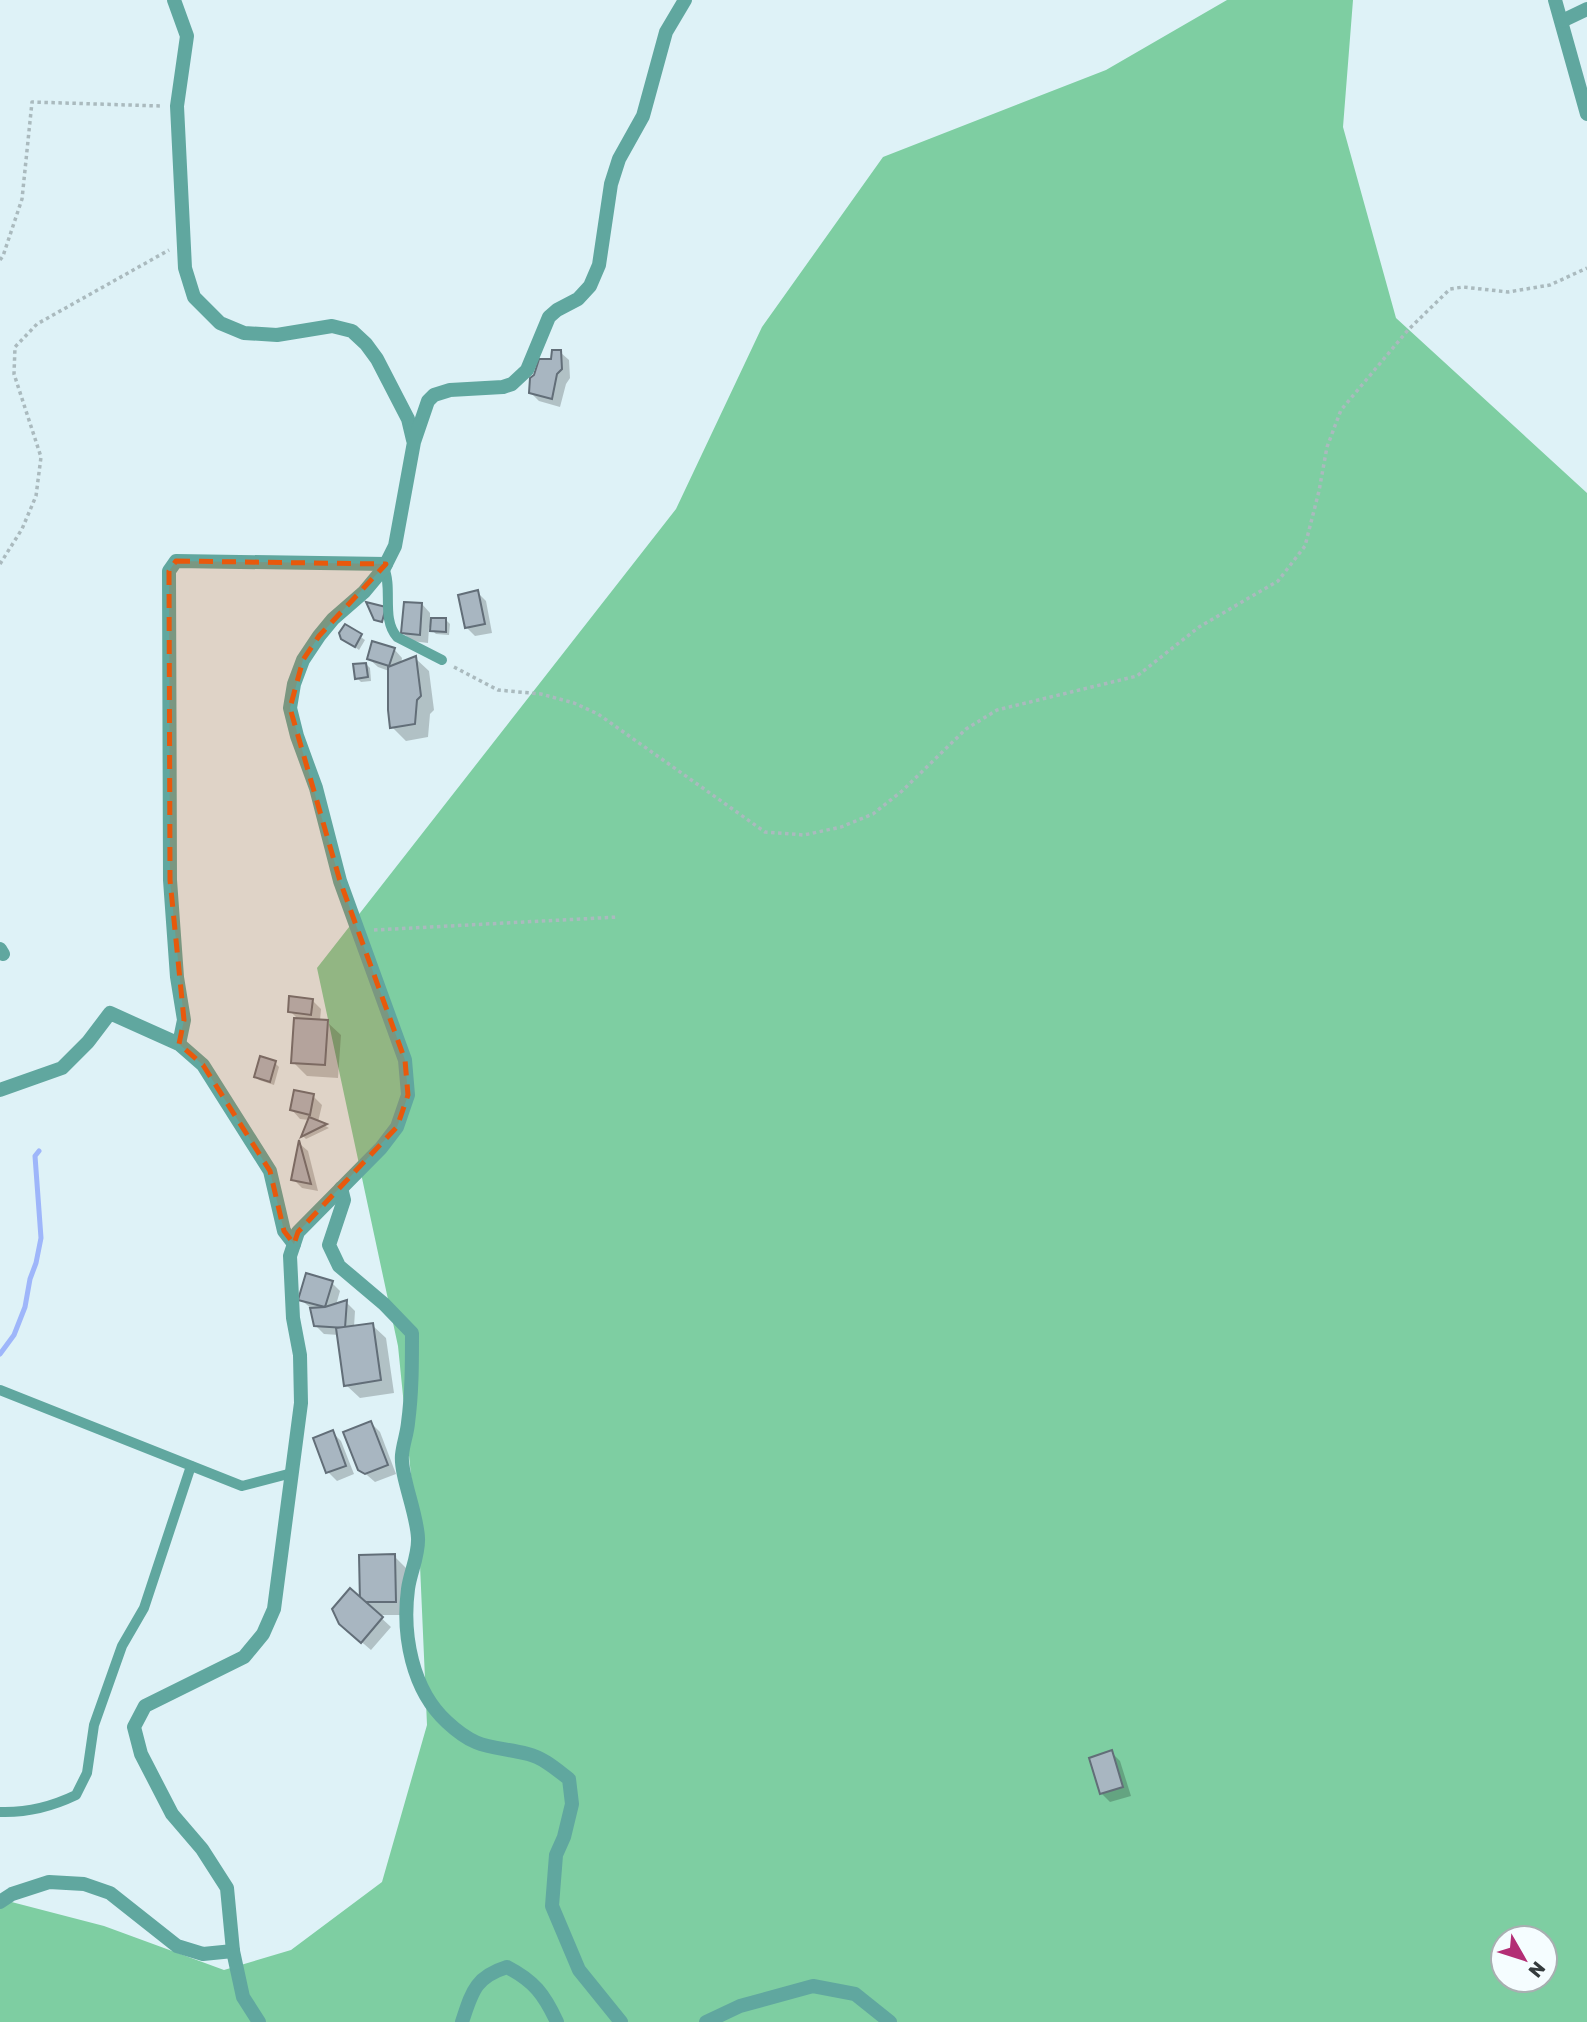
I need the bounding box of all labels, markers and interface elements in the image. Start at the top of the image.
north arrow [1489,1924,1559,1994]
text: N [1524,1957,1550,1982]

